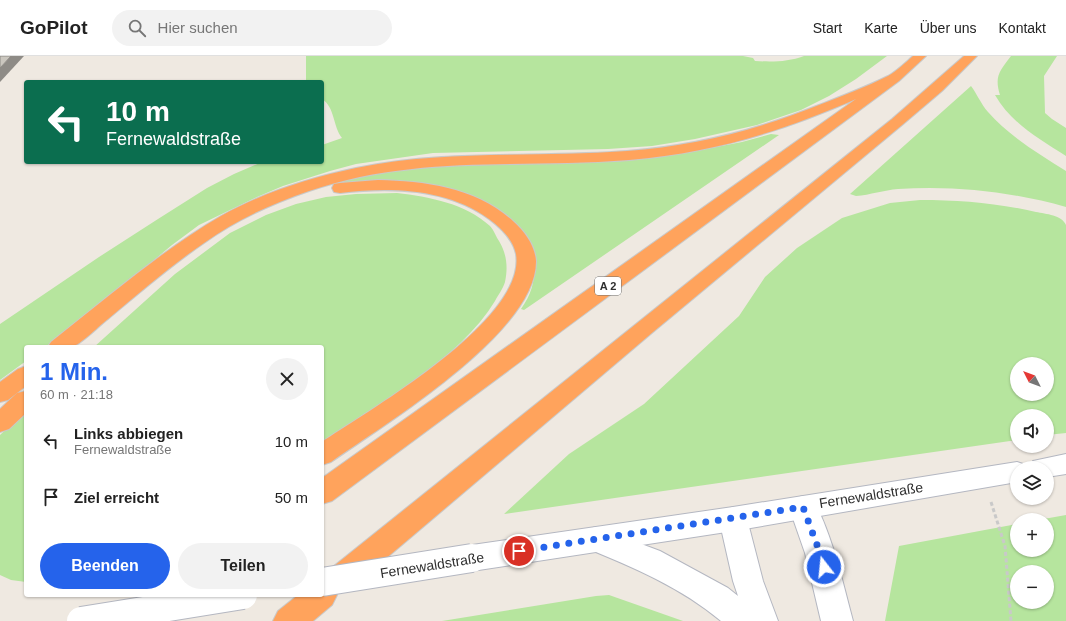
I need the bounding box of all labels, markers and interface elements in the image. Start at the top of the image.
search box [112,10,392,46]
text: GoPilot [20,17,88,38]
icon: search [126,17,148,39]
text: Hier suchen [158,19,238,36]
text: Start [813,20,842,36]
text: Karte [864,20,898,36]
text: Über uns [920,20,977,36]
text: Kontakt [999,20,1046,36]
icon: left [40,96,92,148]
text: 10 m [106,96,170,127]
text: Fernewaldstraße [106,129,241,149]
road number: A 2 [595,277,621,295]
north arrow [1010,357,1054,401]
map controls [1010,357,1054,609]
text: 1 Min. [40,358,108,385]
button: close [266,358,308,400]
text: 60 m · 21:18 [40,387,113,402]
button: sound [1010,409,1054,453]
text: Links abbiegen [74,425,183,442]
icon: left [40,430,62,452]
text: 10 m [275,433,308,450]
text: Fernewaldstraße [74,442,172,457]
button: layers [1010,461,1054,505]
street label: Fernewaldstraße [818,479,924,511]
icon: arrive [40,486,62,508]
text: Ziel erreicht [74,489,159,506]
text: 50 m [275,489,308,506]
button: + [1010,513,1054,557]
pin [502,534,536,568]
icon: arrive [508,540,530,562]
button: Beenden [40,543,170,589]
button: Teilen [178,543,308,589]
position arrow [803,546,845,588]
street label: Fernewaldstraße [379,549,485,581]
button: − [1010,565,1054,609]

